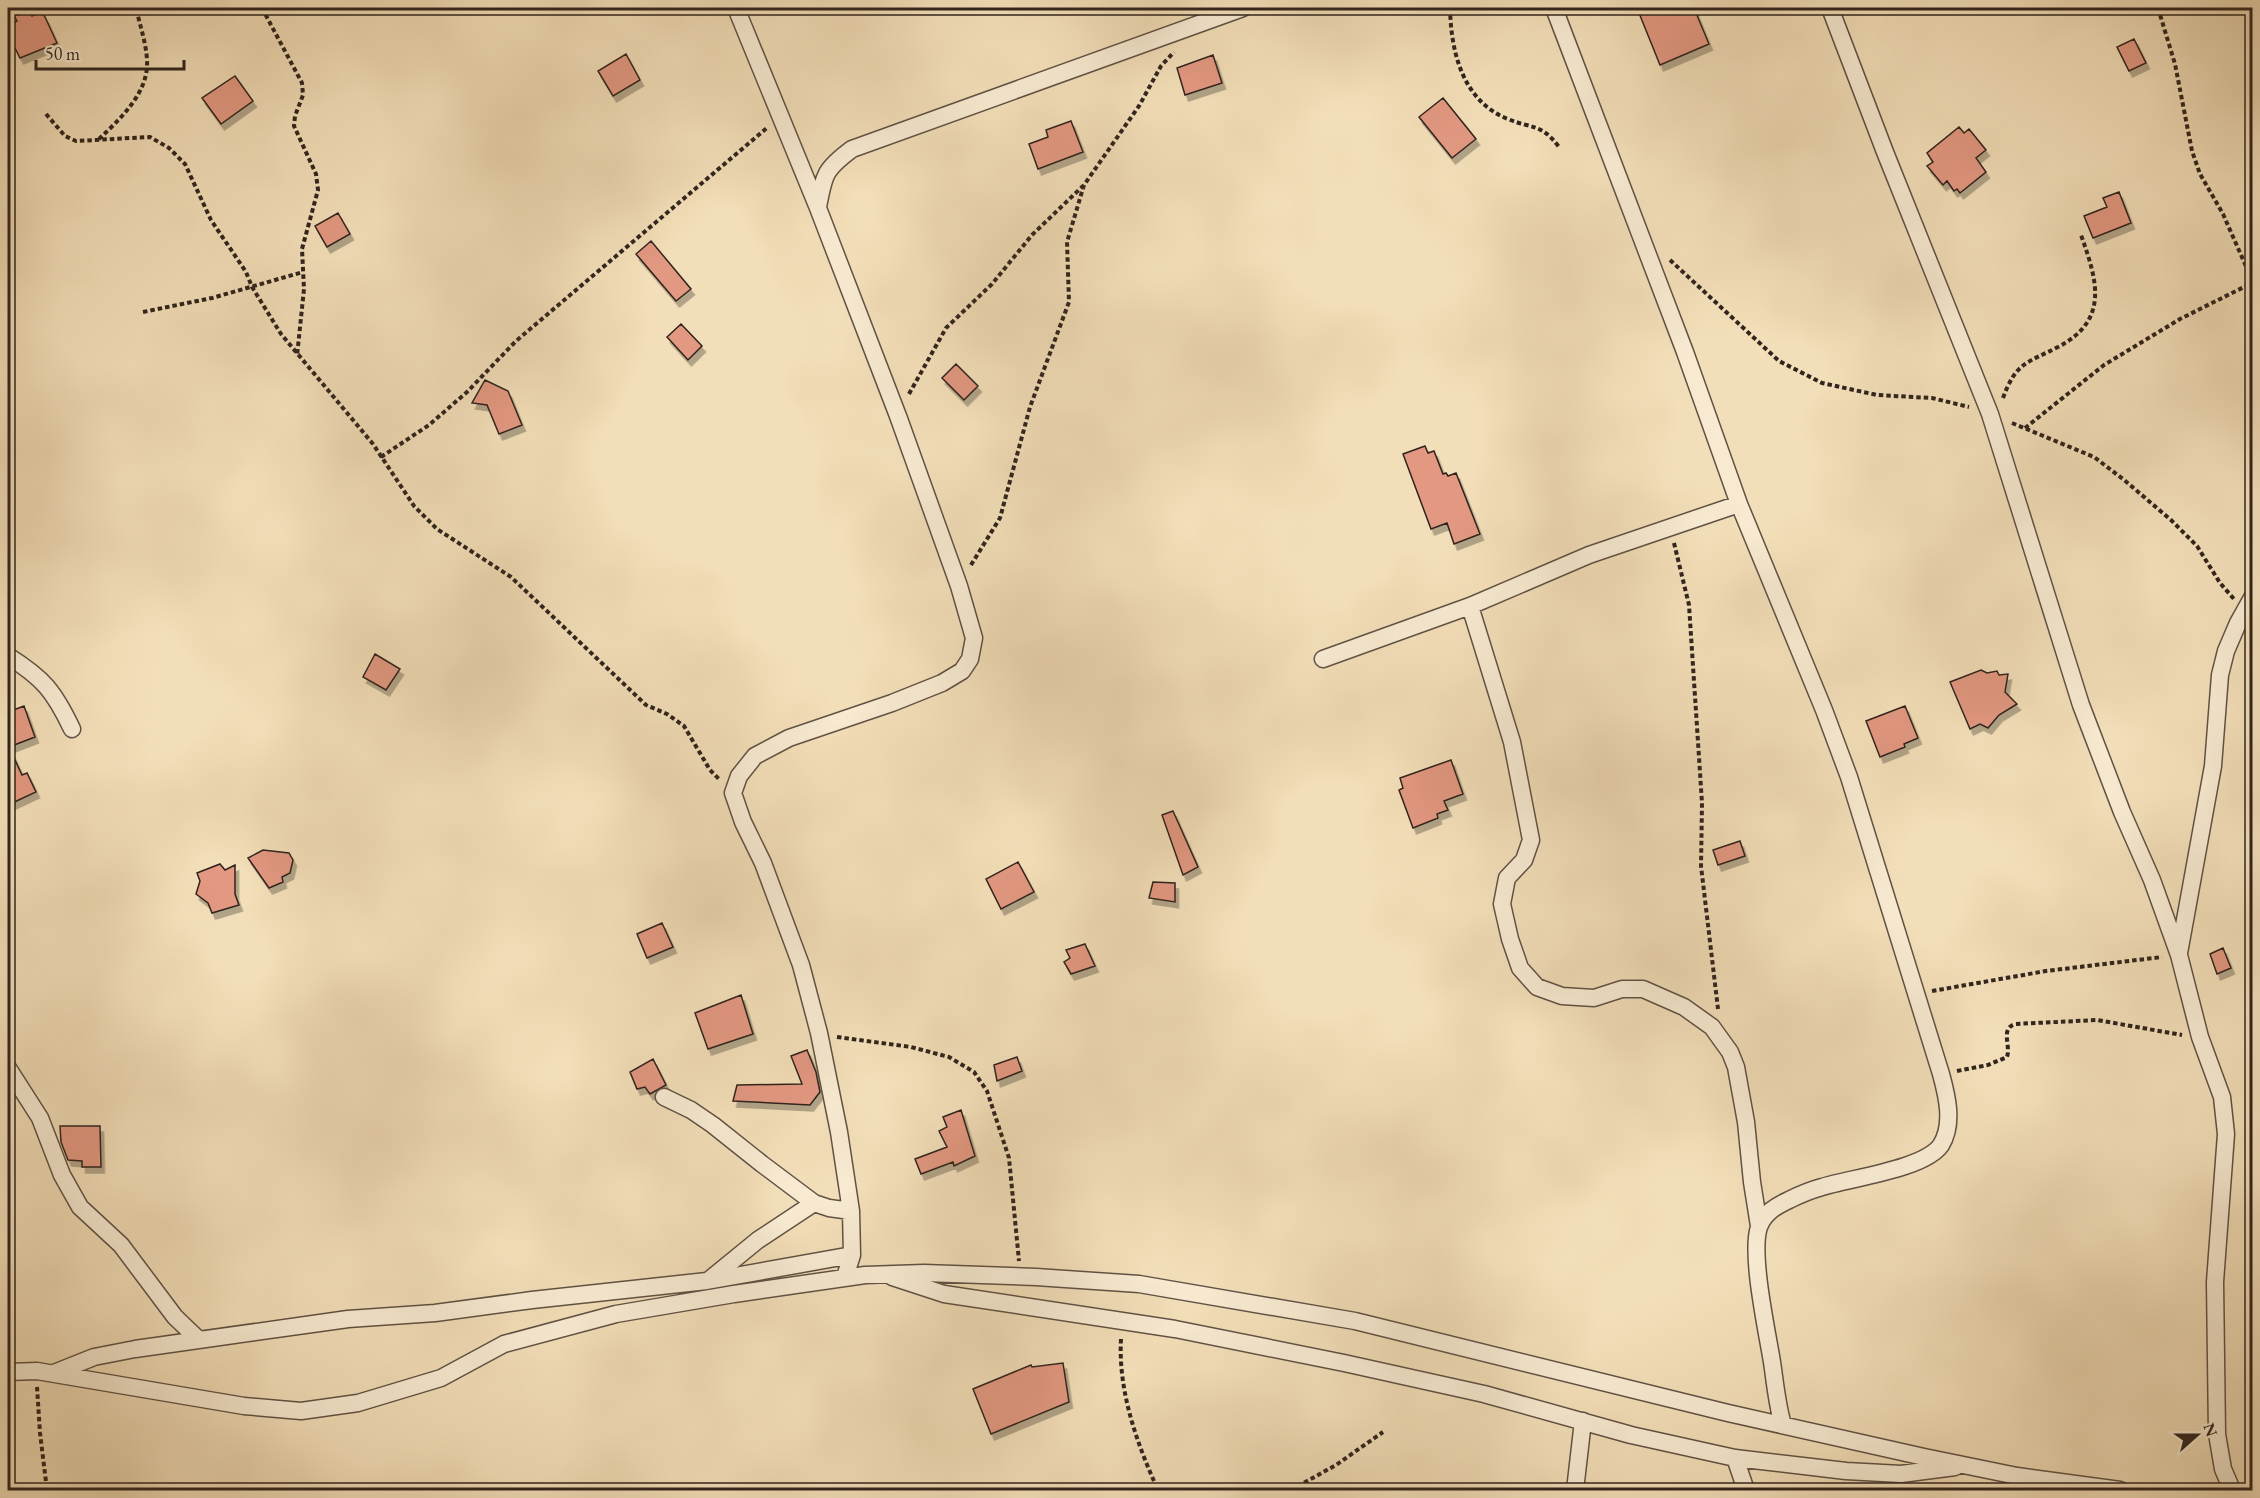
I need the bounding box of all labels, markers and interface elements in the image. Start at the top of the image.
scale bar [36,33,184,71]
text: 50 m [45,42,80,65]
north arrow [2167,1405,2227,1465]
text: N [2198,1420,2223,1440]

